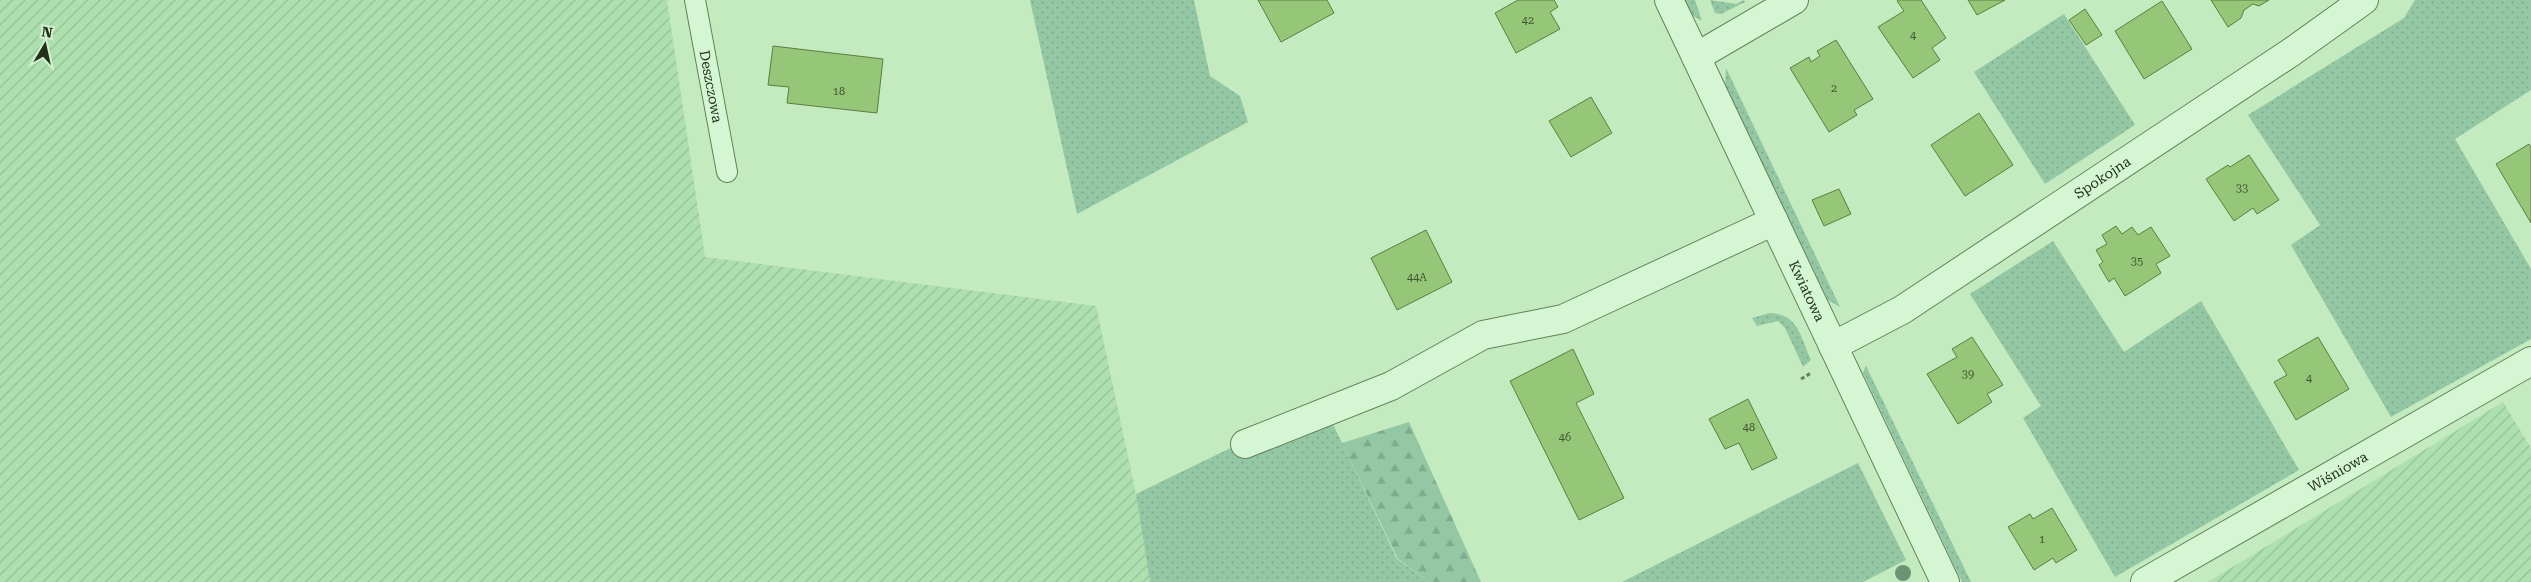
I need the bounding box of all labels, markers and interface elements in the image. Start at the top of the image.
house number: 42 [1522,14,1534,27]
north arrow [20,20,70,70]
text: N [40,23,54,41]
house number: 4 [1910,29,1917,42]
street label: Deszczowa [697,49,726,124]
house number: 2 [1831,82,1837,95]
house number: 18 [833,85,845,98]
street label: Spokojna [2071,153,2134,202]
house number: 33 [2236,182,2248,195]
house number: 35 [2131,255,2143,268]
street label: Kwiatowa [1786,258,1828,324]
house number: 44A [1407,271,1427,284]
house number: 39 [1962,368,1974,381]
house number: 4 [2306,372,2313,385]
house number: 48 [1743,421,1755,434]
house number: 46 [1559,431,1571,444]
street label: Wiśniowa [2305,448,2371,495]
house number: 1 [2039,533,2045,546]

